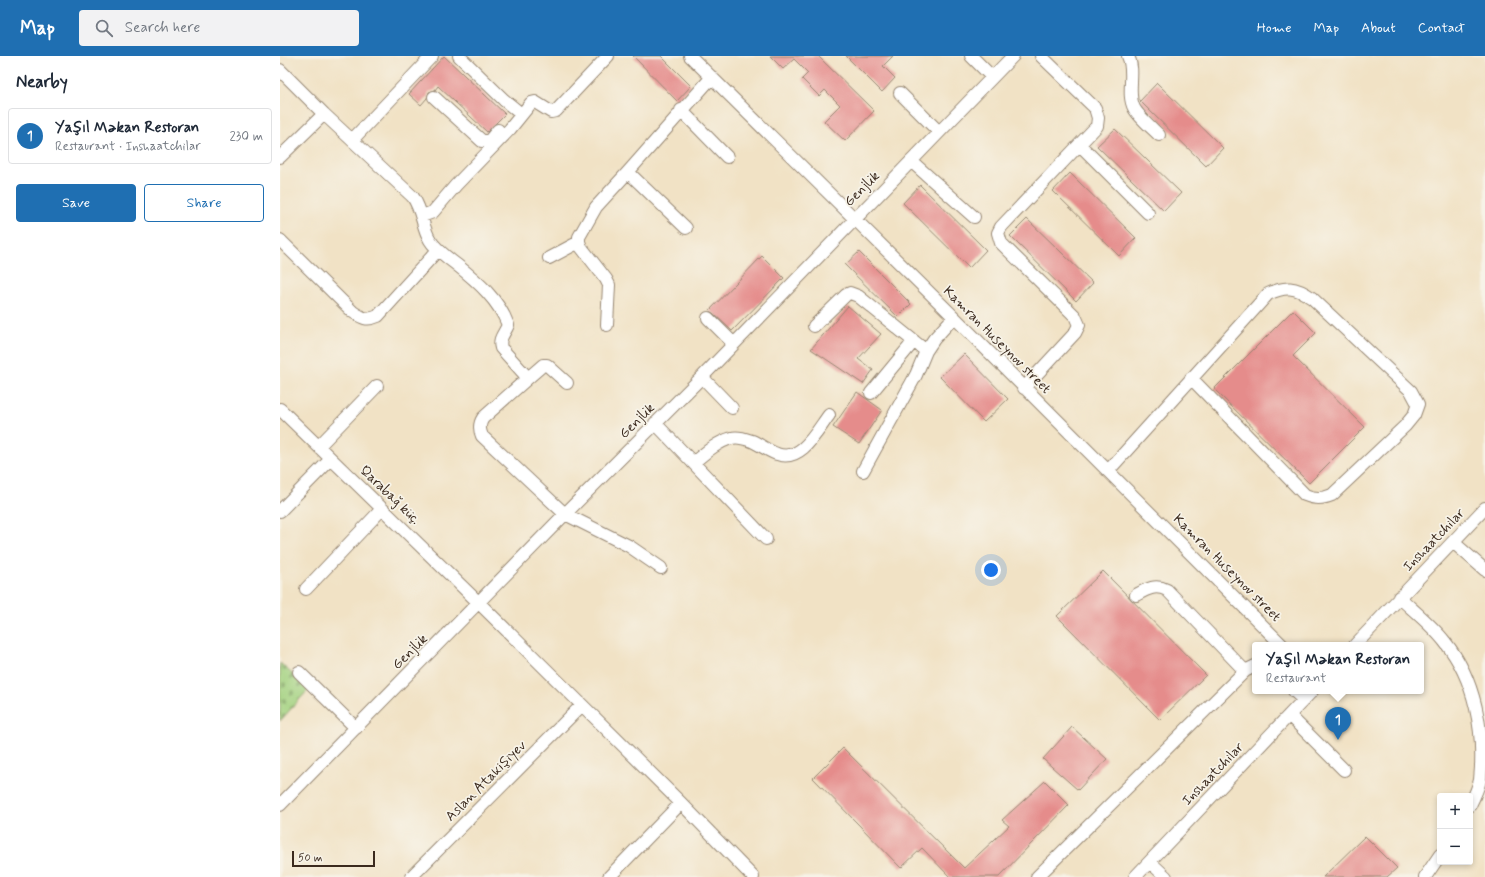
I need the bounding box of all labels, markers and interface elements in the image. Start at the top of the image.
search box [79,10,359,46]
text: Map [20,16,55,41]
icon: search [93,17,115,39]
text: Search here [125,18,200,38]
text: Home [1257,19,1291,37]
text: Map [1313,19,1339,37]
text: About [1361,19,1396,37]
text: Contact [1418,19,1465,37]
text: Nearby [16,71,68,93]
text: Yaşıl Məkan Restoran [55,118,199,138]
text: 1 [27,128,33,145]
text: 230 m [229,128,263,145]
text: Restaurant · Inshaatchilar [55,138,201,155]
street label: Genjlik [840,167,884,211]
button: Save [16,184,136,222]
button: Share [144,184,264,222]
street label: Kamran Huseynov street [939,282,1055,398]
street label: Genjlik [615,399,659,443]
street label: Qarabağ küç. [356,462,424,528]
street label: Inshaatchilar [1399,504,1469,575]
street label: Kamran Huseynov street [1169,510,1285,626]
your location [981,560,1001,580]
street label: Genjlik [388,630,432,674]
popup [1252,642,1424,694]
text: Yaşıl Məkan Restoran [1266,650,1410,670]
text: Restaurant [1266,670,1326,687]
pin: 1 [1325,707,1351,740]
street label: Aslan Atakişiyev [442,737,530,825]
street label: Inshaatchilar [1178,738,1248,809]
map controls [1437,793,1473,865]
button: + [1437,793,1473,829]
button: − [1437,829,1473,865]
scale bar [292,849,375,868]
text: 50 m [298,851,323,865]

